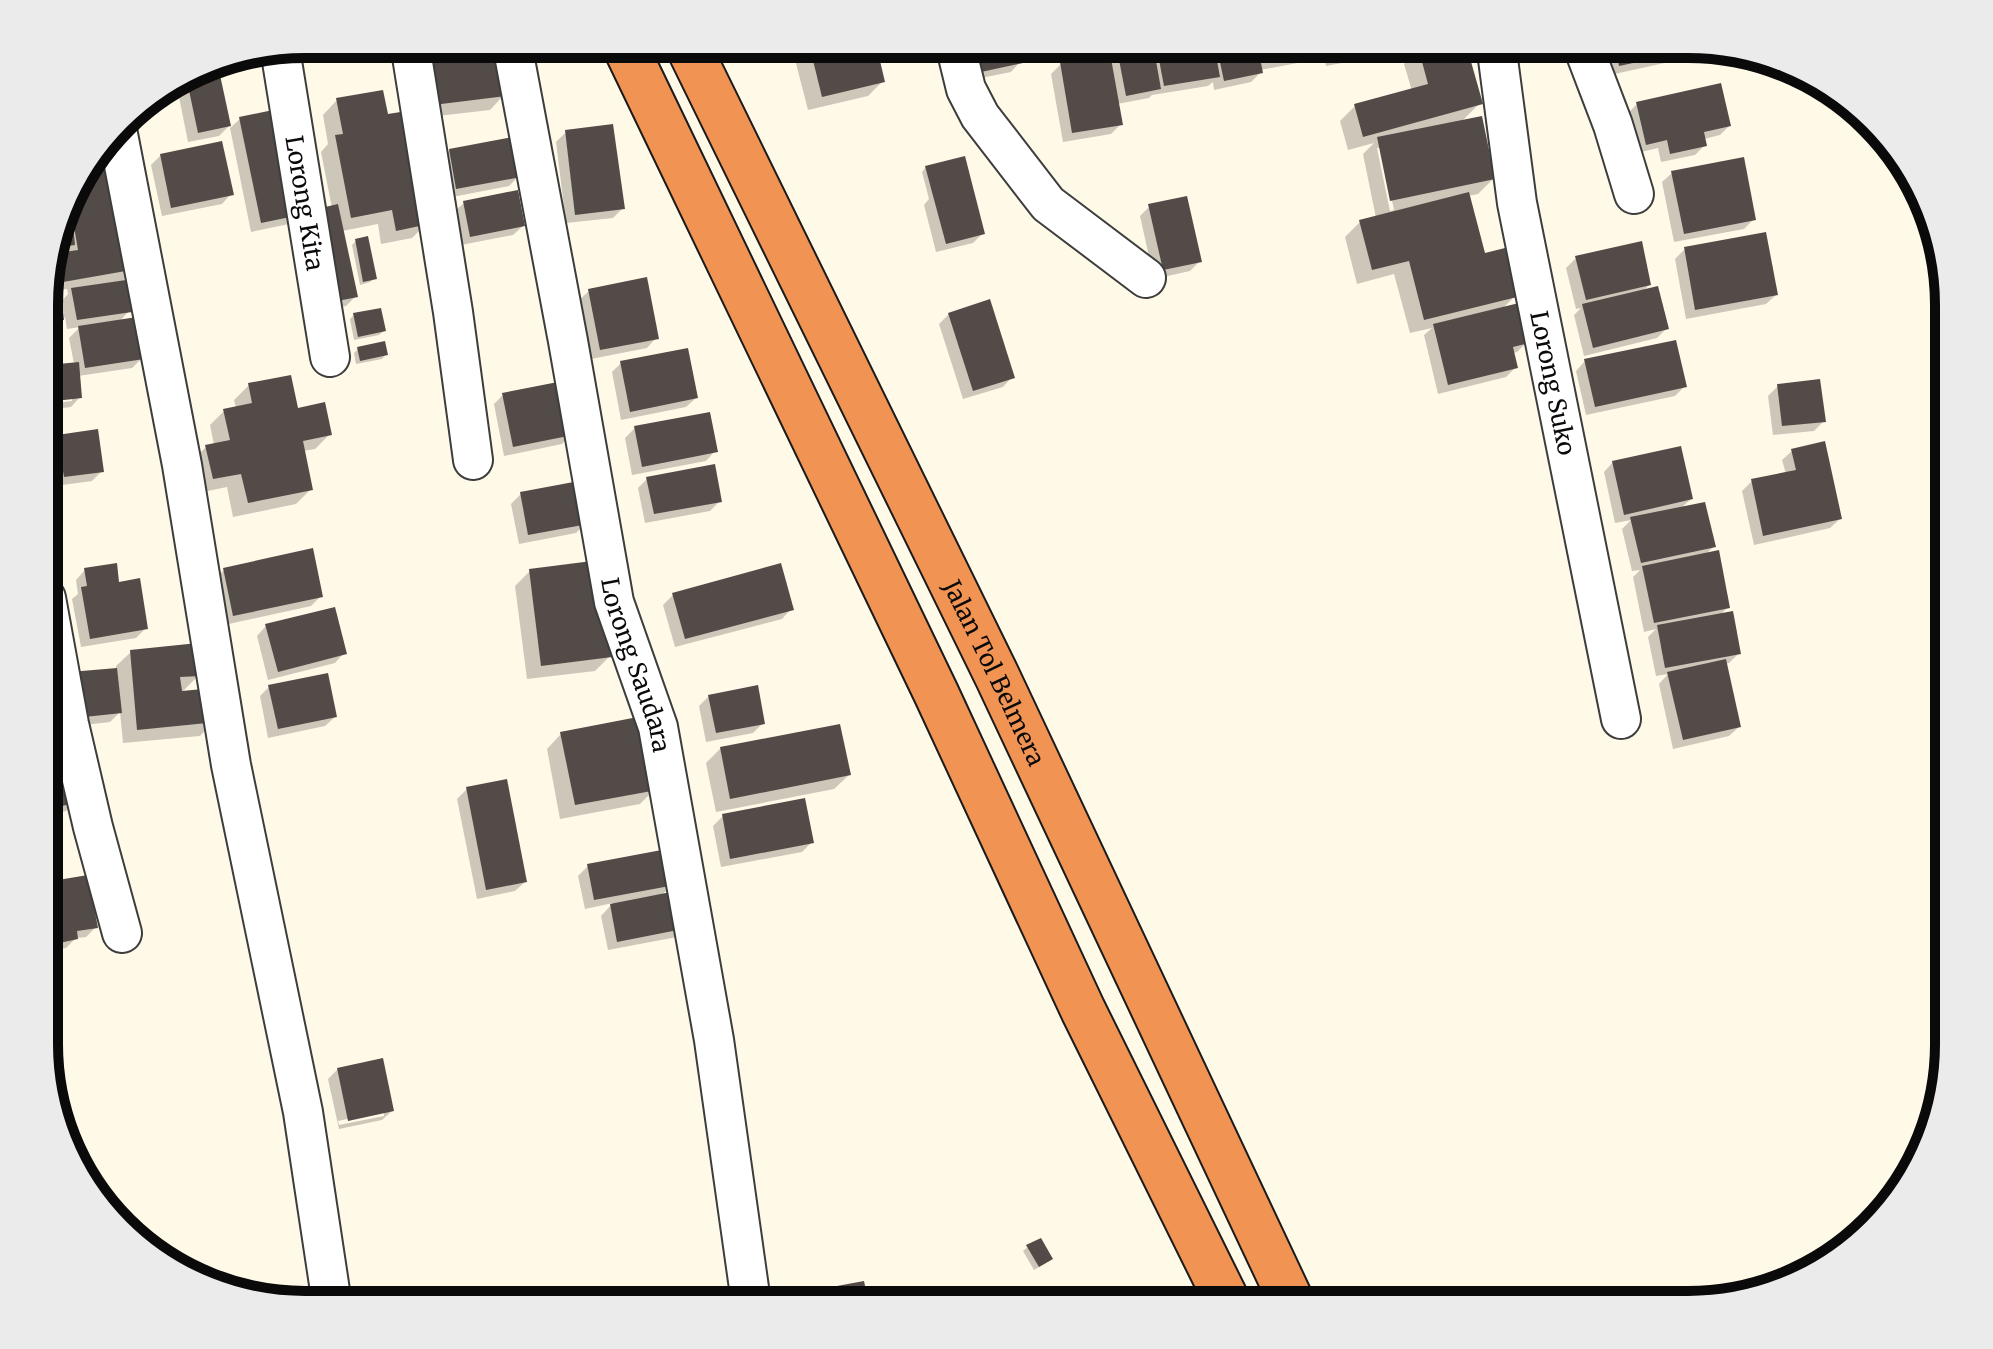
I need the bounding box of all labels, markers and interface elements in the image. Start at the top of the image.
street label: Lorong Kita [279,133,331,273]
street label: Lorong Suko [1524,308,1583,458]
street label: Jalan Tol Belmera [936,574,1053,771]
street label: Lorong Saudara [595,575,678,755]

